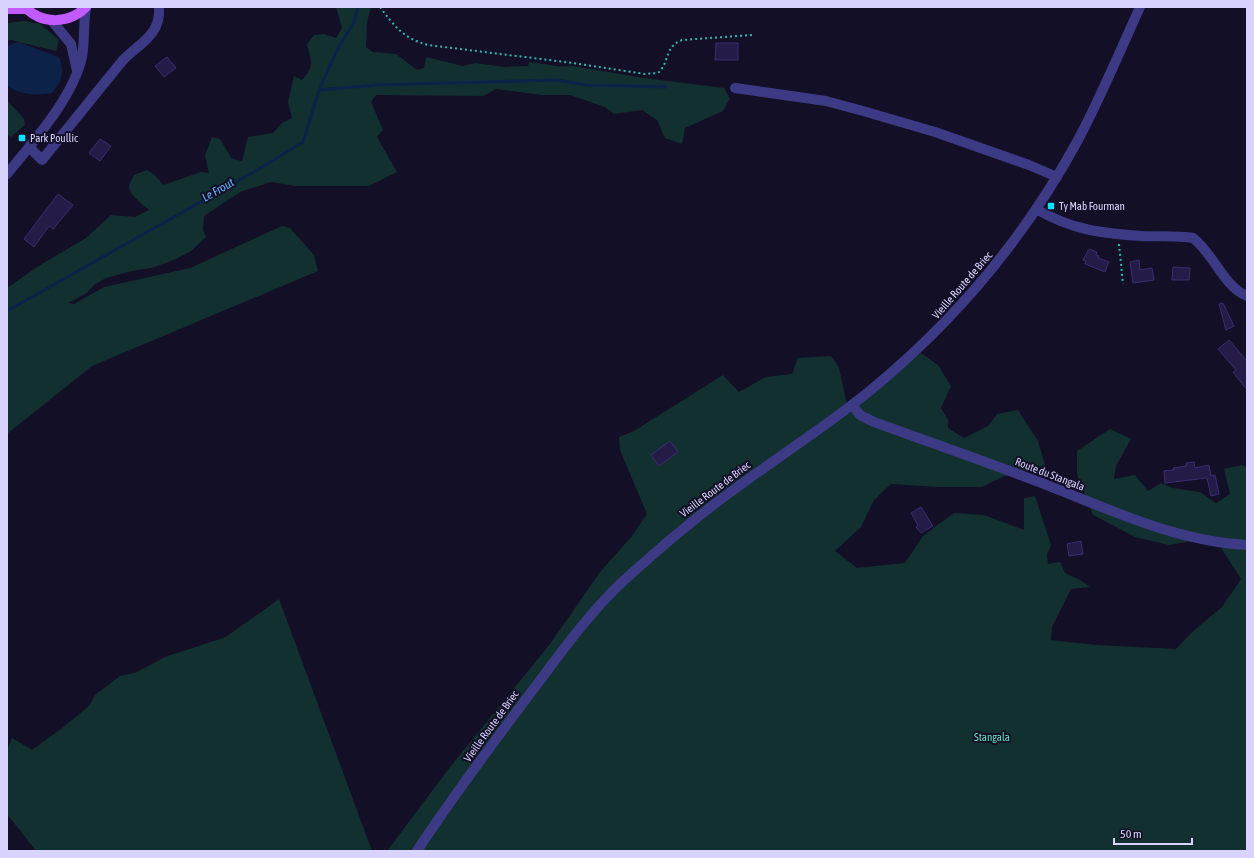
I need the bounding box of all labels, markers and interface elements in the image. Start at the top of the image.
place label: Park Poullic [30,132,79,144]
marker: Park Poullic [17,133,27,143]
water label: Le Frout [200,175,237,205]
place label: Ty Mab Fourman [1059,200,1125,212]
marker: Ty Mab Fourman [1046,201,1056,211]
street label: Vieille Route de Briec [930,248,995,321]
street label: Route du Stangala [1014,455,1086,493]
street label: Vieille Route de Briec [677,458,753,519]
street label: Vieille Route de Briec [461,687,521,764]
park label: Stangala [974,731,1010,743]
scale bar [1114,820,1192,846]
text: 50 m [1120,827,1142,841]

